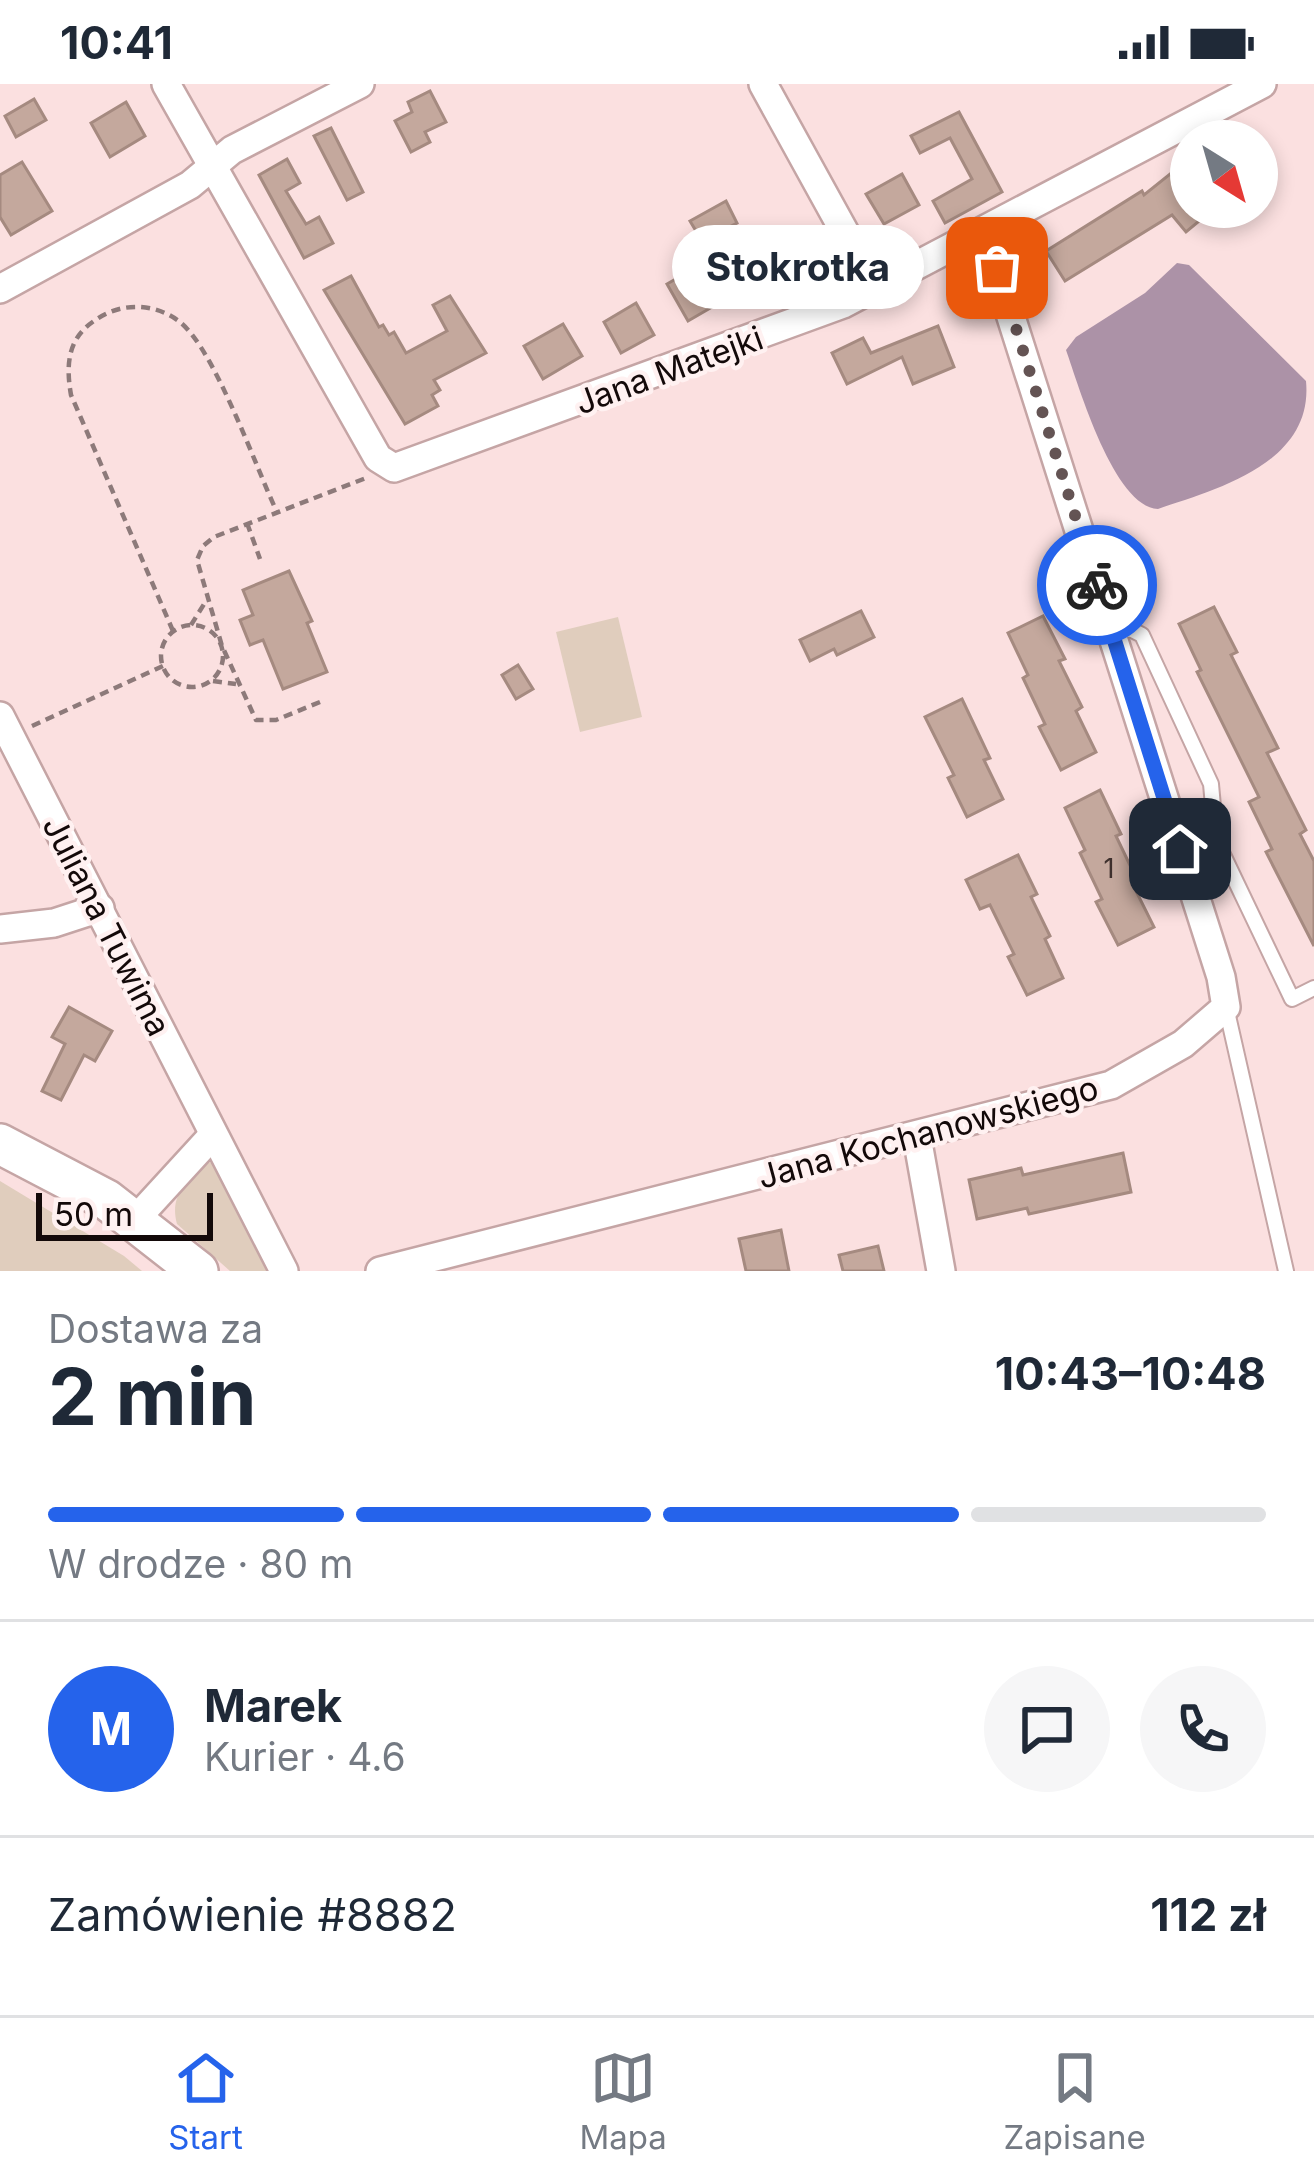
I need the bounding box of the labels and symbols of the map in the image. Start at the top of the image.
north arrow [1170,120,1278,228]
pin [946,217,1048,319]
callout: Stokrotka [673,226,925,310]
street label: Jana Matejki [570,318,768,422]
courier [1037,525,1157,645]
pin [1129,798,1231,900]
street label: Juliana Tuwima [34,810,180,1042]
house number: 1 [1104,852,1114,885]
street label: Jana Kochanowskiego [753,1067,1103,1197]
scale bar [36,1187,213,1240]

